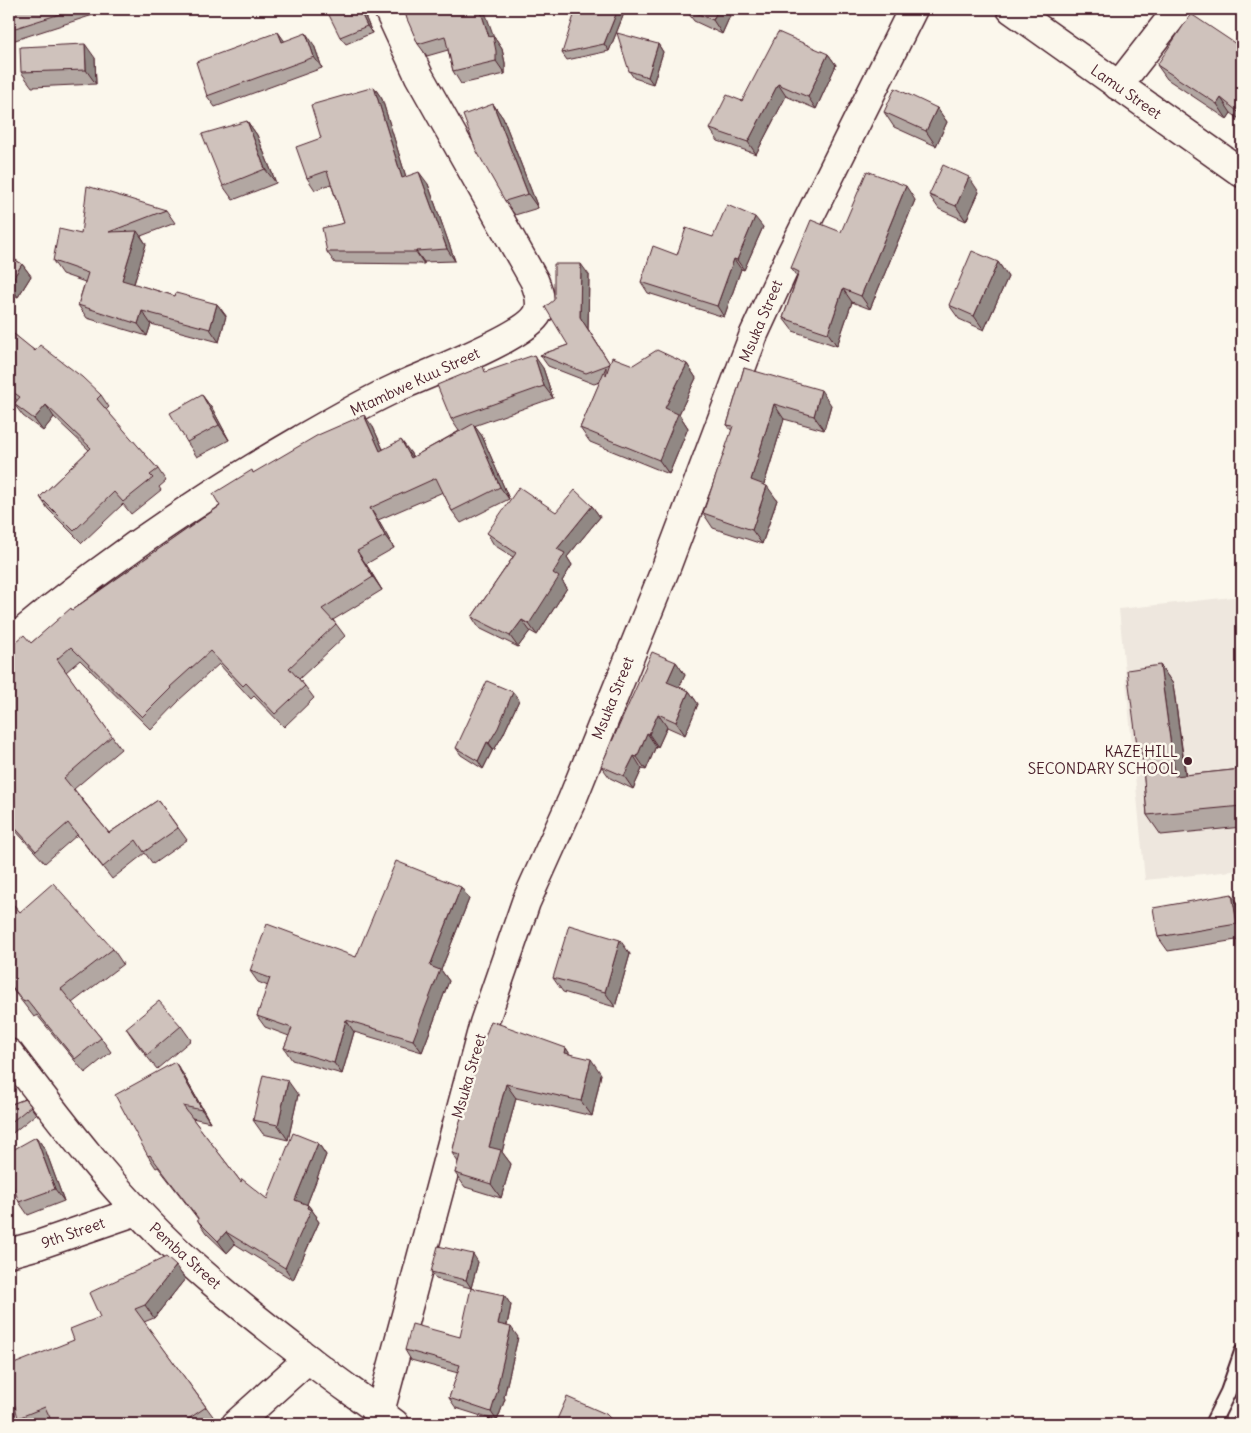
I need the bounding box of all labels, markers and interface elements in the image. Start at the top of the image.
street label: Lamu Street [1087,60,1165,123]
street label: Msuka Street [735,277,786,365]
street label: Mtambwe Kuu Street [347,343,483,420]
street label: Msuka Street [587,654,638,742]
place label: KAZE HILL SECONDARY SCHOOL [1028,742,1178,778]
marker: KAZE HILL SECONDARY SCHOOL [1182,755,1194,767]
street label: Msuka Street [447,1031,490,1120]
street label: 9th Street [39,1213,107,1252]
street label: Pemba Street [145,1218,225,1293]

